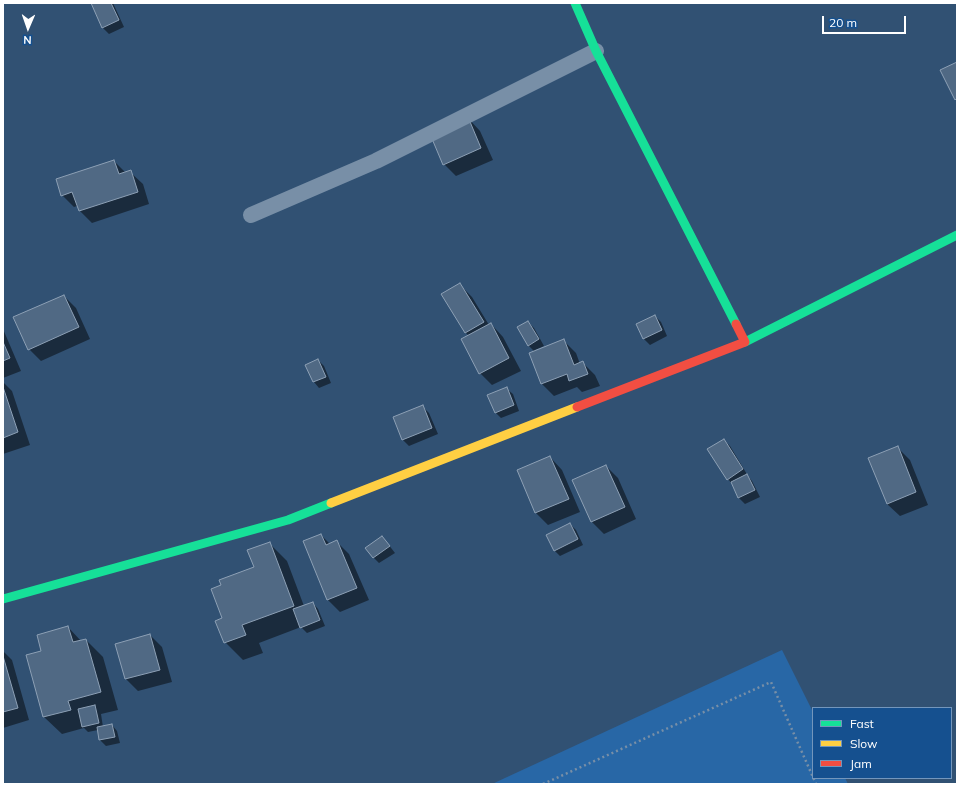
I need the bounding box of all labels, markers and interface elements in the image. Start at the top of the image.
north arrow [8,8,48,48]
scale bar [824,8,908,34]
text: 20 m [829,15,857,30]
text: N [23,33,32,47]
legend [812,707,952,779]
text: Fast [850,716,874,731]
text: Slow [850,736,878,751]
text: Jam [850,756,872,771]

